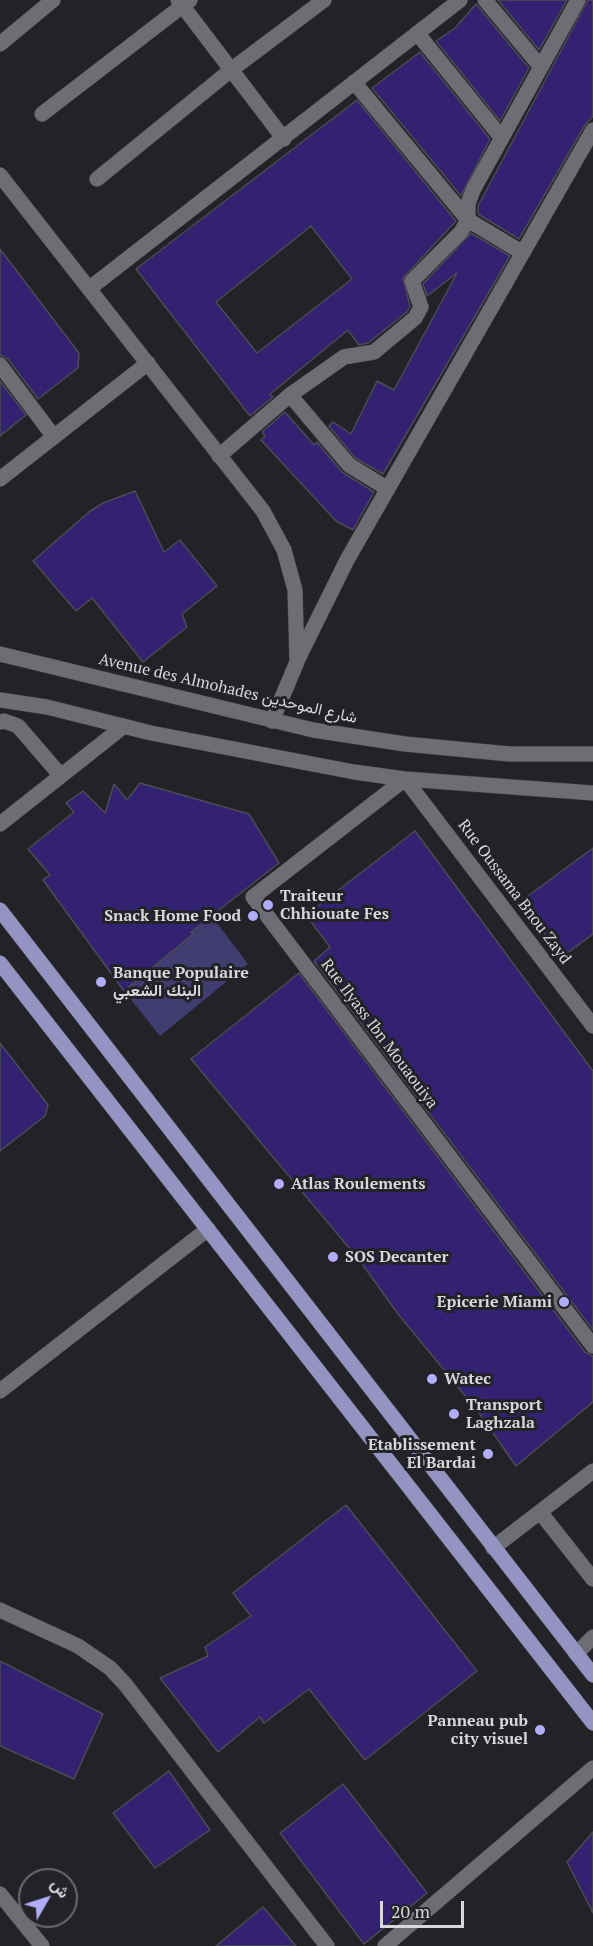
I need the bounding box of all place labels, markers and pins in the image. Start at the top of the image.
place label: Traiteur Chhiouate Fes [280,886,389,924]
marker: Traiteur Chhiouate Fes [261,898,275,912]
place label: Snack Home Food [104,906,241,926]
marker: Snack Home Food [246,909,260,923]
place label: Banque Populaire البنك الشعبي [113,963,249,1001]
marker: Banque Populaire البنك الشعبي [94,975,108,989]
place label: Atlas Roulements [291,1174,426,1194]
marker: Atlas Roulements [272,1177,286,1191]
place label: SOS Decanter [345,1247,448,1267]
marker: SOS Decanter [326,1250,340,1264]
place label: Epicerie Miami [437,1292,552,1312]
marker: Epicerie Miami [557,1295,571,1309]
place label: Watec [444,1369,491,1389]
marker: Watec [425,1372,439,1386]
place label: Transport Laghzala [466,1395,542,1433]
marker: Transport Laghzala [447,1407,461,1421]
place label: Etablissement El Bardai [368,1435,476,1473]
marker: Etablissement El Bardai [481,1447,495,1461]
place label: Panneau pub city visuel [427,1711,528,1749]
marker: Panneau pub city visuel [533,1723,547,1737]

